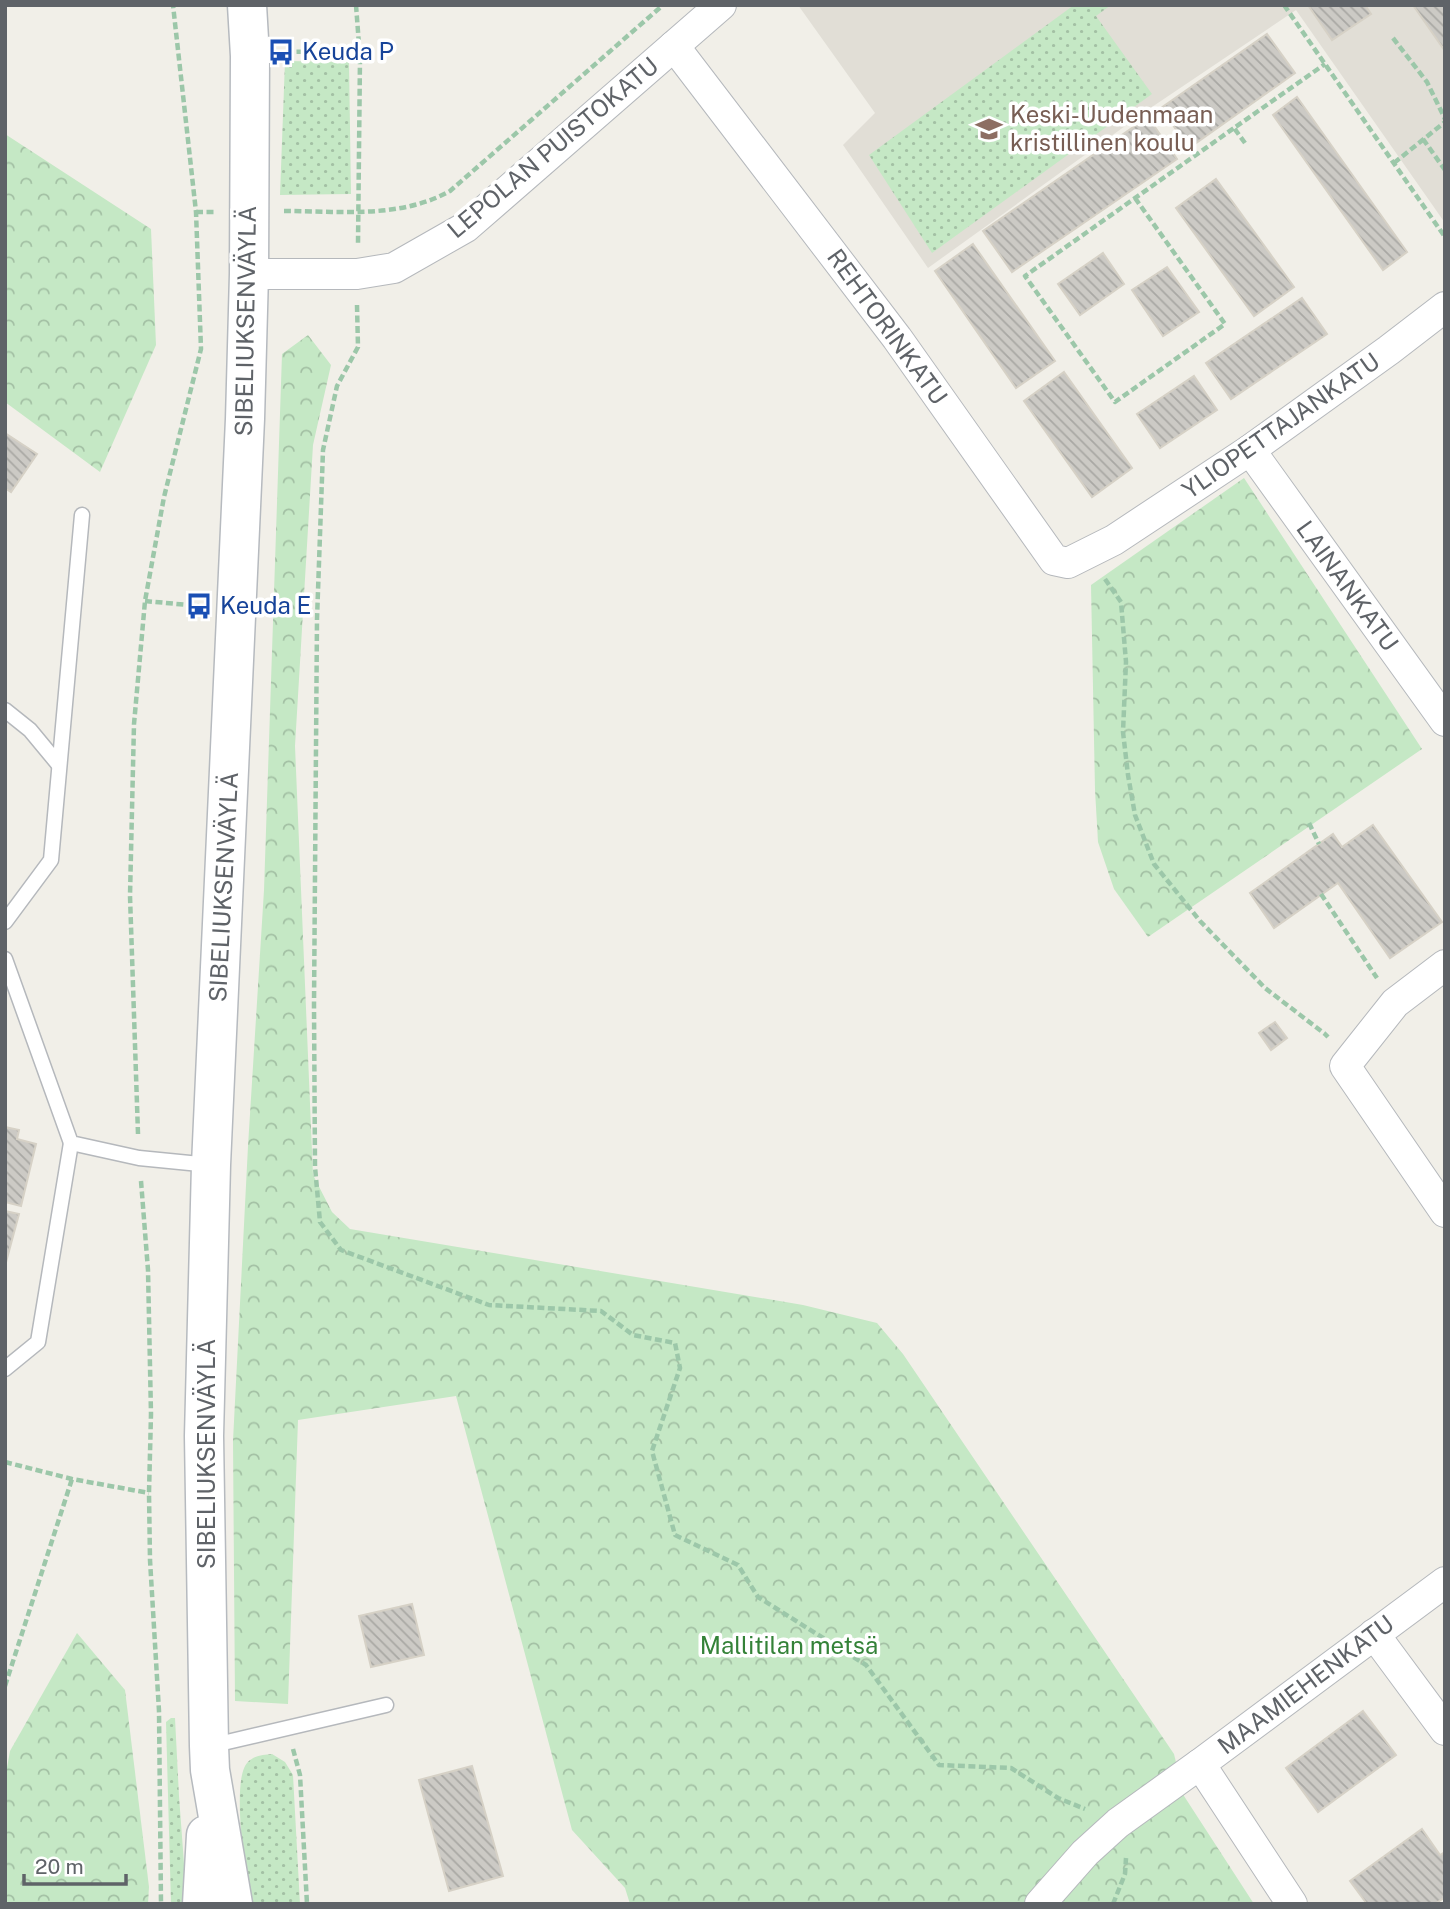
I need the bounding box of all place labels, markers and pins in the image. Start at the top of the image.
bus stop icon: Keuda P [266,37,296,67]
place label: Keuda P [302,37,394,65]
place label: Keski-Uudenmaan kristillinen koulu [1010,100,1213,156]
school or university icon: Keski-Uudenmaan kristillinen koulu [974,114,1004,144]
bus stop icon: Keuda E [184,591,214,621]
place label: Keuda E [220,591,312,619]

